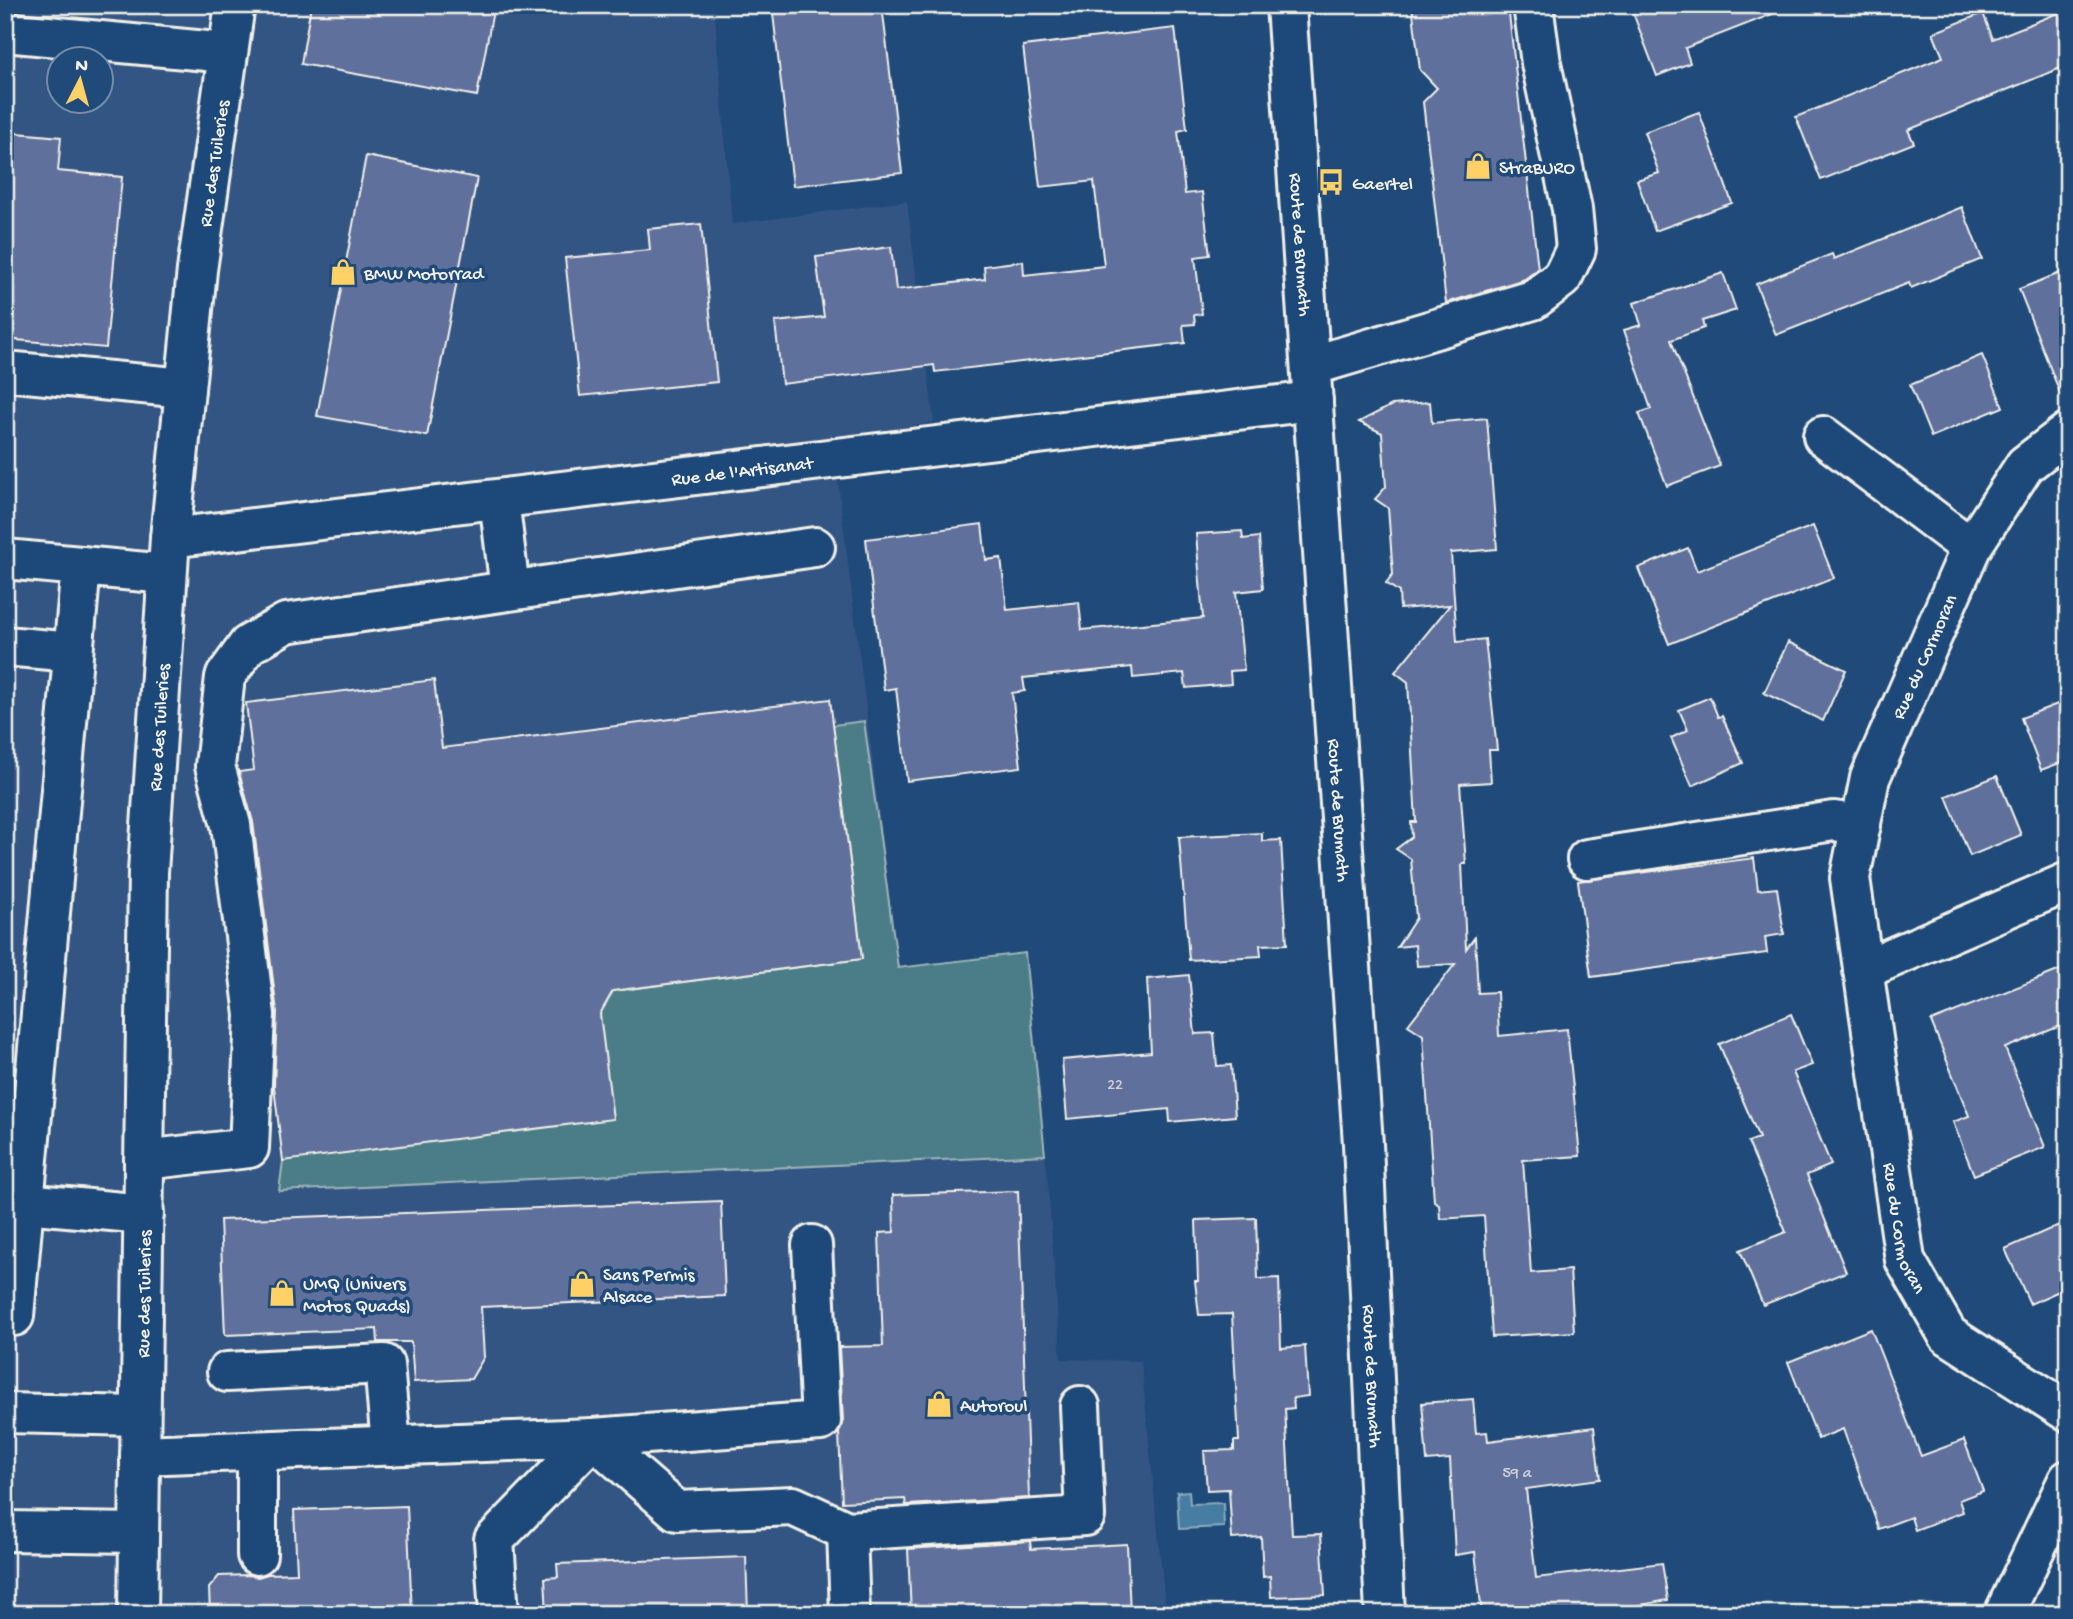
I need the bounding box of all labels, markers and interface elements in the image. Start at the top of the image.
north arrow [46,46,116,116]
text: N [74,54,89,79]
street label: Rue des Tuileries [195,98,236,229]
shop icon: StraBURO [1463,151,1493,181]
place label: StraBURO [1499,158,1575,181]
bus stop icon: Gaertel [1316,167,1346,197]
street label: Route de Brumath [1282,172,1315,317]
place label: Gaertel [1352,174,1413,197]
shop icon: BMW Motorrad [328,257,358,287]
place label: BMW Motorrad [363,264,485,287]
street label: Rue de l'Artisanat [670,453,817,493]
street label: Rue du Cormoran [1888,591,1964,723]
street label: Rue des Tuileries [145,662,177,792]
street label: Route de Brumath [1321,738,1353,883]
house number: 22 [1107,1077,1123,1096]
street label: Rue du Cormoran [1876,1161,1930,1299]
street label: Rue des Tuileries [133,1229,158,1358]
place label: Sans Permis Alsace [603,1265,696,1310]
shop icon: Sans Permis Alsace [567,1269,597,1299]
place label: UMQ (Univers Motos Quads) [303,1274,411,1319]
shop icon: UMQ (Univers Motos Quads) [267,1278,297,1308]
street label: Route de Brumath [1356,1304,1385,1449]
shop icon: Autoroul [924,1389,954,1419]
place label: Autoroul [960,1396,1027,1419]
house number: 59 a [1502,1465,1533,1484]

